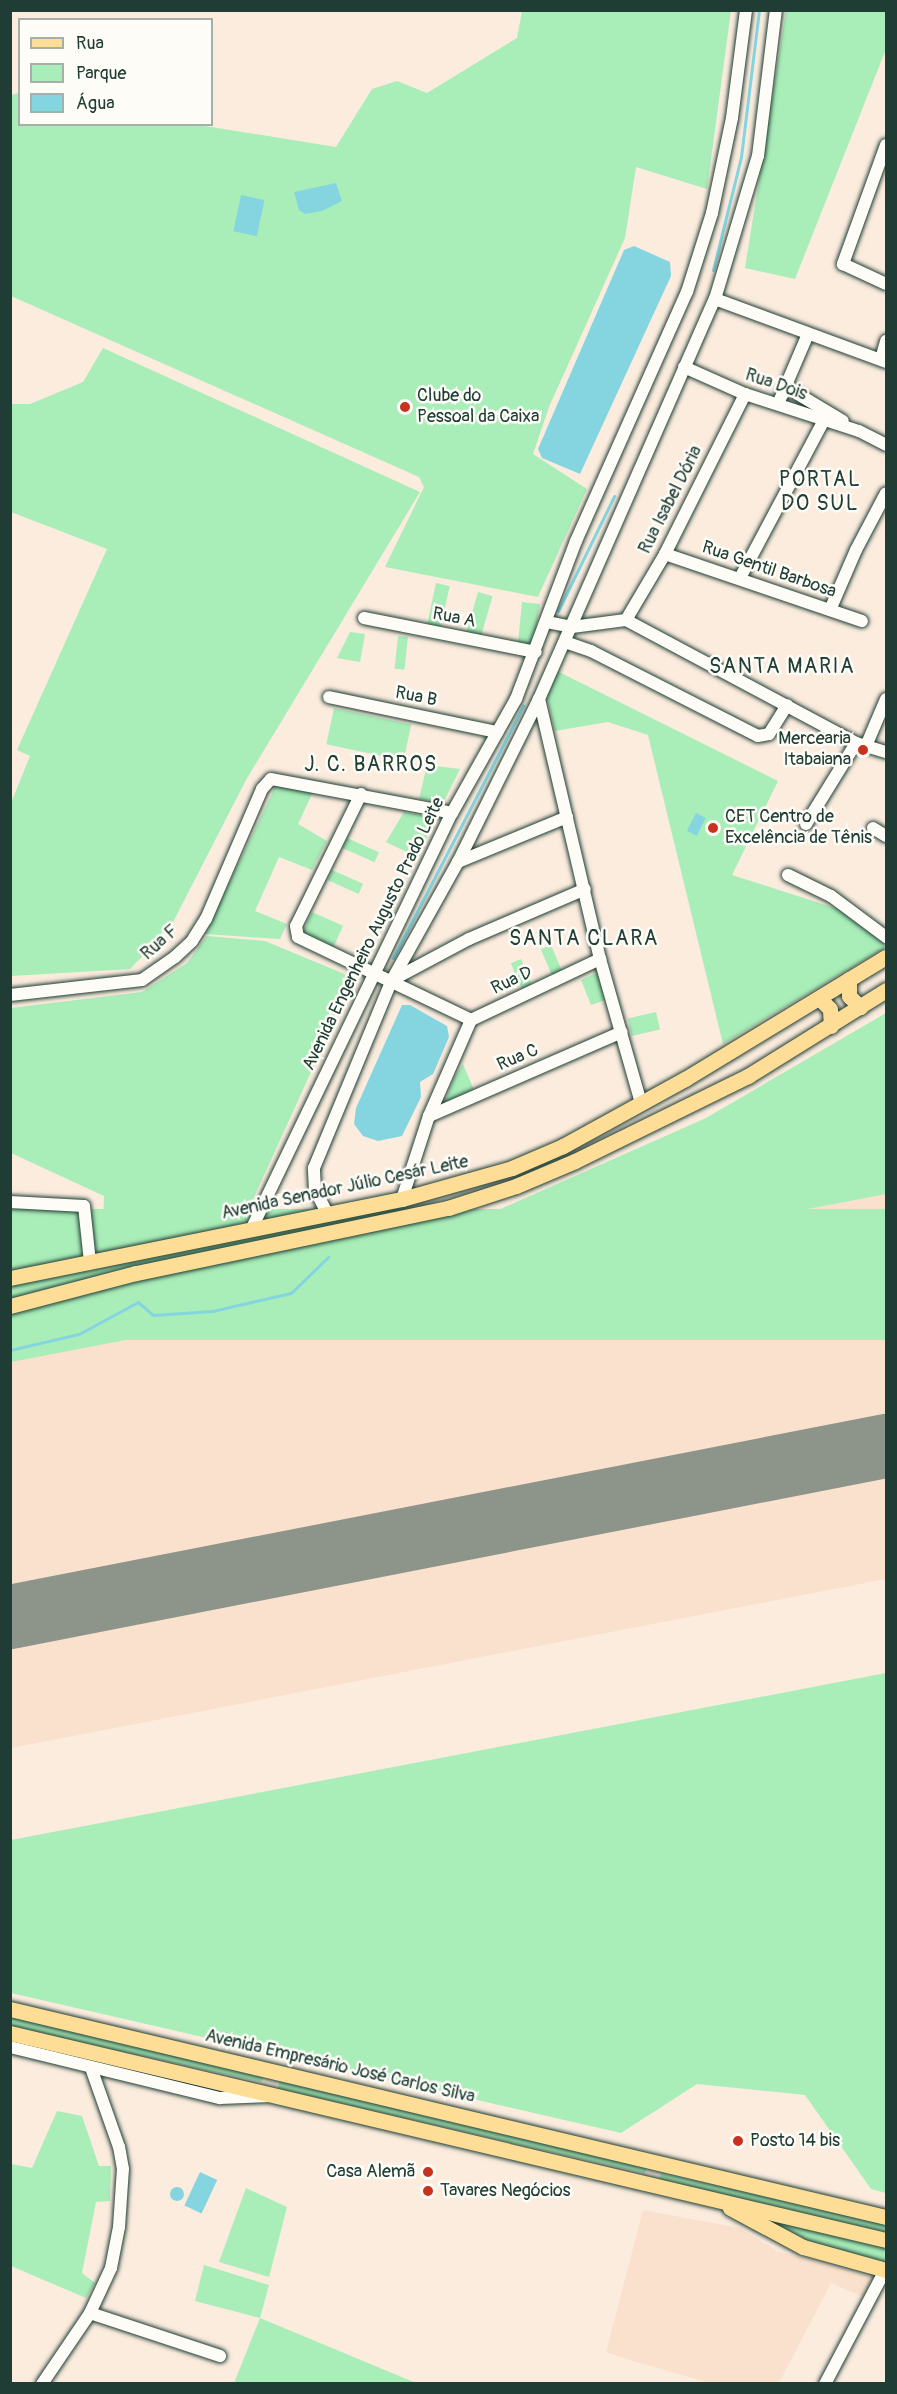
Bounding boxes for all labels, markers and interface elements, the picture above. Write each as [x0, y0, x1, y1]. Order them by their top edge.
legend [18, 18, 213, 126]
text: Rua [76, 32, 104, 55]
text: Parque [76, 62, 126, 85]
text: Água [76, 92, 115, 115]
street label: Rua Dois [742, 364, 810, 406]
place label: Clube do Pessoal da Caixa [417, 386, 539, 428]
marker: Clube do Pessoal da Caixa [398, 400, 412, 414]
street label: Rua Isabel Dória [635, 442, 707, 558]
district label: PORTAL DO SUL [779, 467, 861, 517]
street label: Rua Gentil Barbosa [699, 537, 839, 603]
street label: Rua A [431, 603, 477, 633]
district label: SANTA MARIA [709, 654, 855, 680]
street label: Rua B [393, 682, 439, 712]
place label: Mercearia Itabaiana [778, 729, 851, 771]
marker: Mercearia Itabaiana [856, 743, 870, 757]
district label: J. C. BARROS [304, 752, 438, 778]
street label: Avenida Engenheiro Augusto Prado Leite [298, 794, 450, 1074]
place label: CET Centro de Excelência de Tênis [725, 807, 872, 850]
marker: CET Centro de Excelência de Tênis [706, 821, 720, 835]
street label: Rua F [137, 921, 183, 965]
district label: SANTA CLARA [509, 926, 659, 952]
street label: Rua D [488, 962, 536, 1000]
street label: Rua C [494, 1040, 542, 1076]
street label: Avenida Senador Júlio Cesár Leite [220, 1151, 470, 1225]
street label: Avenida Empresário José Carlos Silva [203, 2025, 477, 2109]
place label: Posto 14 bis [750, 2130, 840, 2152]
marker: Posto 14 bis [731, 2134, 745, 2148]
place label: Casa Alemã [326, 2161, 416, 2183]
marker: Casa Alemã [421, 2165, 435, 2179]
place label: Tavares Negócios [440, 2180, 571, 2202]
marker: Tavares Negócios [421, 2184, 435, 2198]

